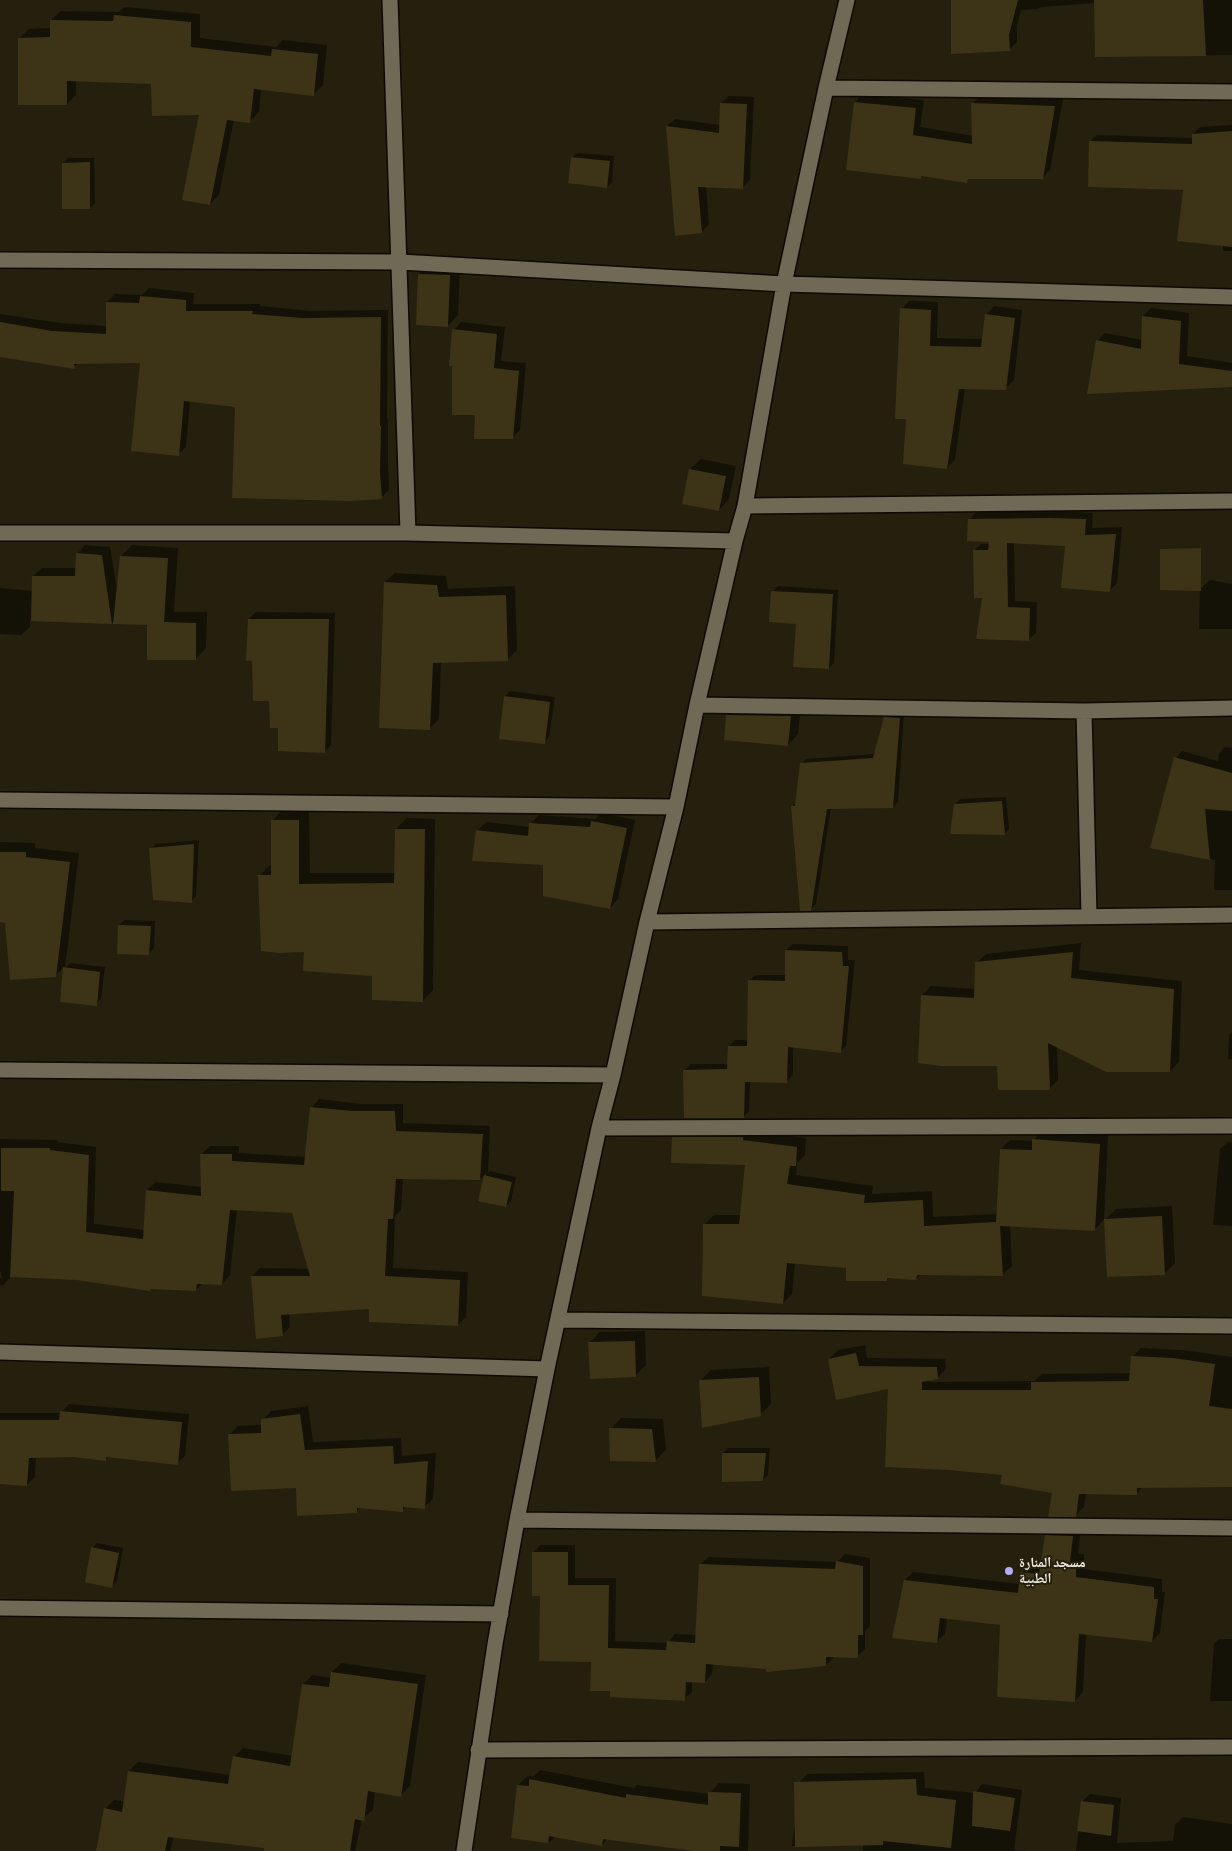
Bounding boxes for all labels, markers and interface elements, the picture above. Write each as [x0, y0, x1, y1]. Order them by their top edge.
place label: مسجد المنارة الطبية [1019, 1555, 1086, 1588]
marker: مسجد المنارة الطبية [1003, 1565, 1015, 1577]

